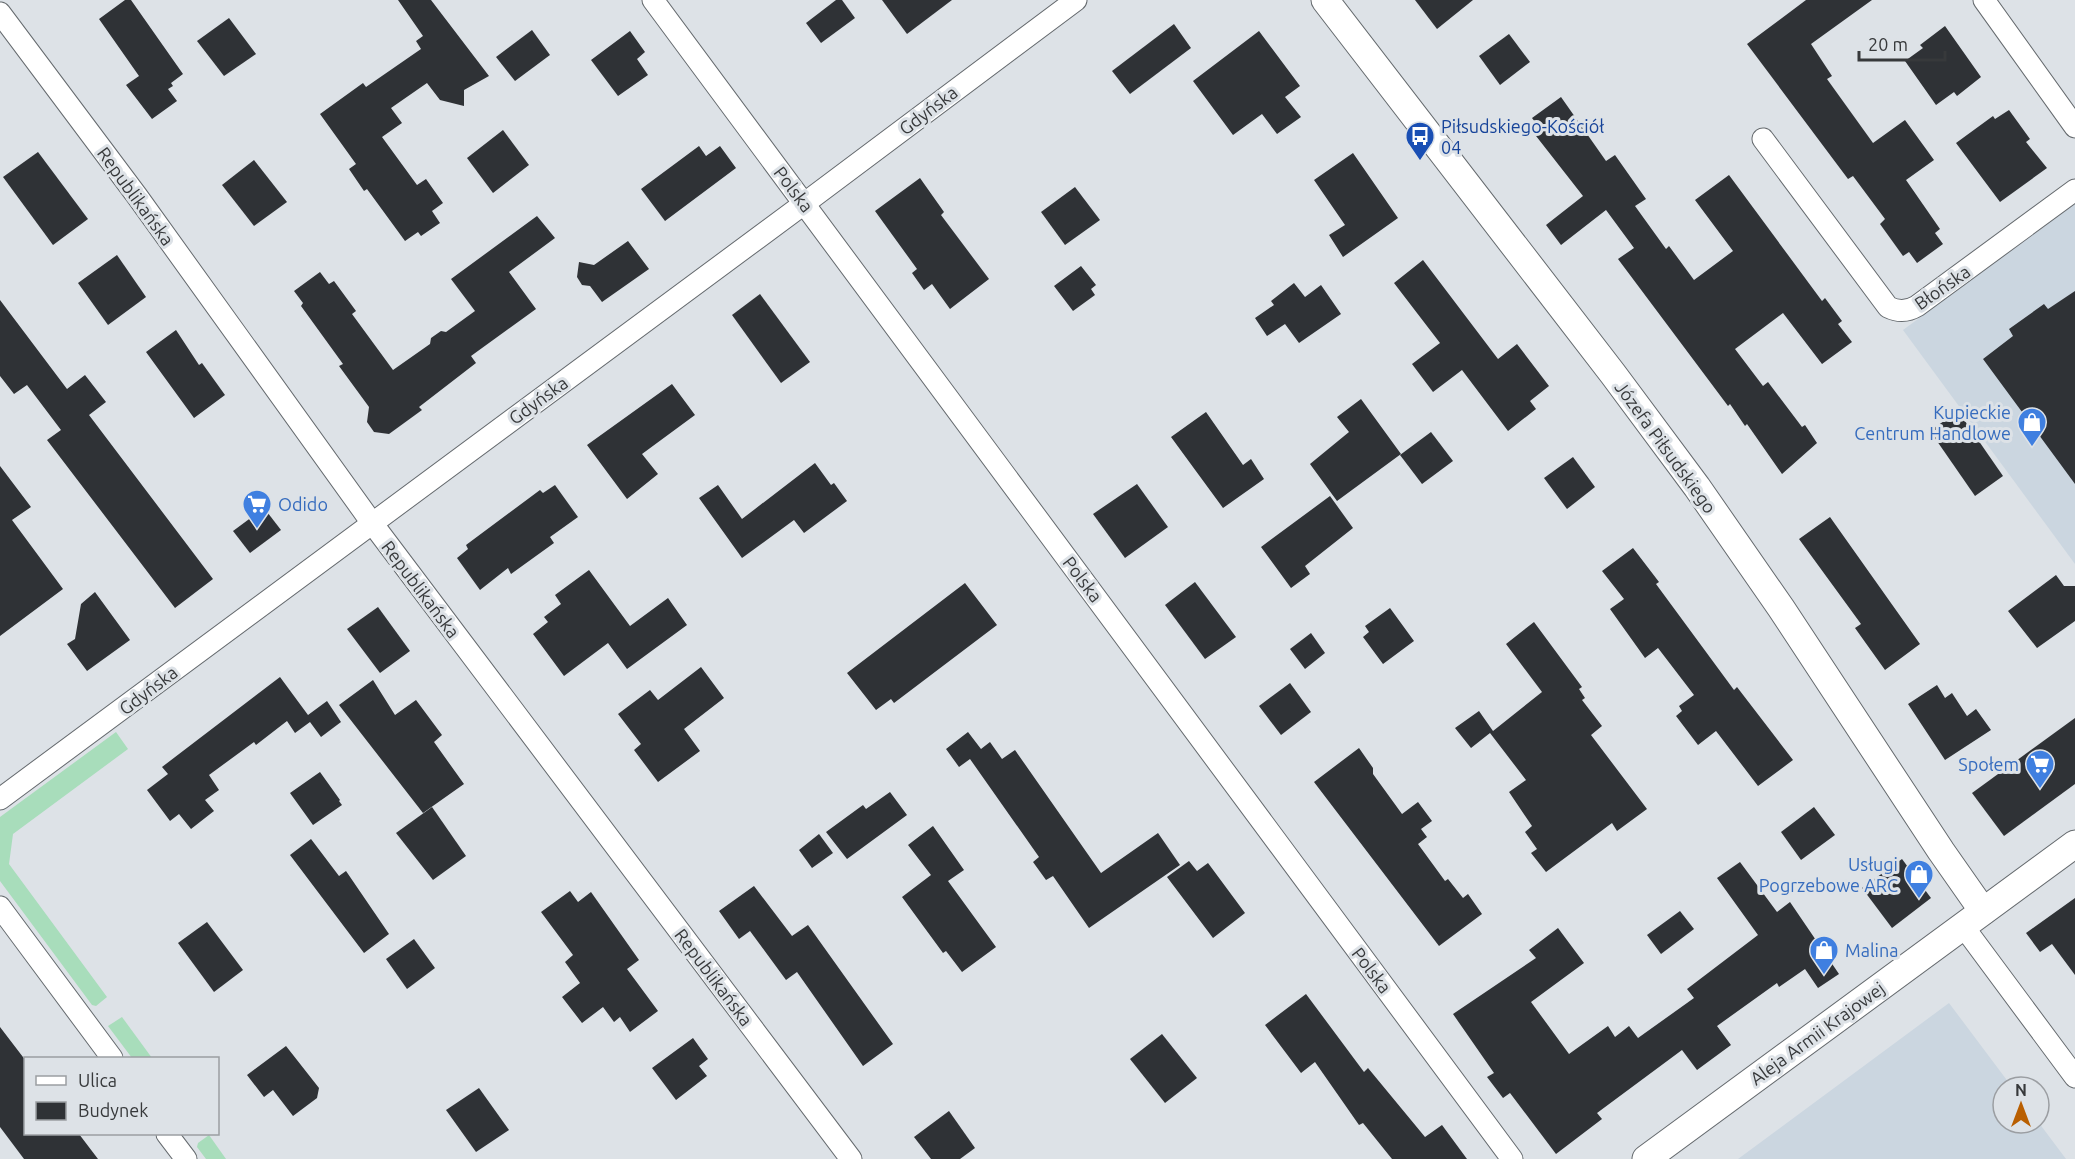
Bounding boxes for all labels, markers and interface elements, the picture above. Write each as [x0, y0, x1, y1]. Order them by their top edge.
scale bar [1859, 24, 1944, 62]
text: 20 m [1868, 34, 1908, 54]
street label: Gdyńska [895, 82, 961, 138]
place label: Piłsudskiego-Kościół 04 [1441, 116, 1604, 157]
bus stop icon: Piłsudskiego-Kościół 04 [1404, 120, 1436, 162]
street label: Republikańska [94, 143, 178, 249]
street label: Polska [770, 162, 818, 216]
street label: Błońska [1910, 261, 1974, 313]
street label: Gdyńska [505, 372, 571, 428]
street label: Józefa Piłsudskiego [1611, 377, 1721, 517]
place label: Kupieckie Centrum Handlowe [1854, 402, 2011, 443]
shop icon: Kupieckie Centrum Handlowe [2016, 406, 2048, 448]
supermarket icon: Odido [241, 488, 273, 530]
place label: Odido [278, 494, 328, 514]
street label: Republikańska [378, 537, 464, 641]
street label: Polska [1059, 552, 1107, 606]
street label: Gdyńska [115, 662, 181, 718]
supermarket icon: Społem [2024, 748, 2056, 790]
place label: Społem [1958, 754, 2019, 774]
place label: Usługi Pogrzebowe ARC [1759, 854, 1898, 895]
shop icon: Usługi Pogrzebowe ARC [1903, 858, 1935, 900]
street label: Republikańska [671, 925, 757, 1029]
shop icon: Malina [1808, 934, 1840, 976]
place label: Malina [1845, 940, 1899, 960]
street label: Polska [1348, 943, 1396, 997]
street label: Aleja Armii Krajowej [1746, 978, 1888, 1088]
legend [24, 1057, 219, 1135]
text: Ulica [78, 1070, 117, 1090]
north arrow [1991, 1075, 2051, 1135]
text: N [2015, 1081, 2027, 1099]
text: Budynek [78, 1100, 148, 1120]

